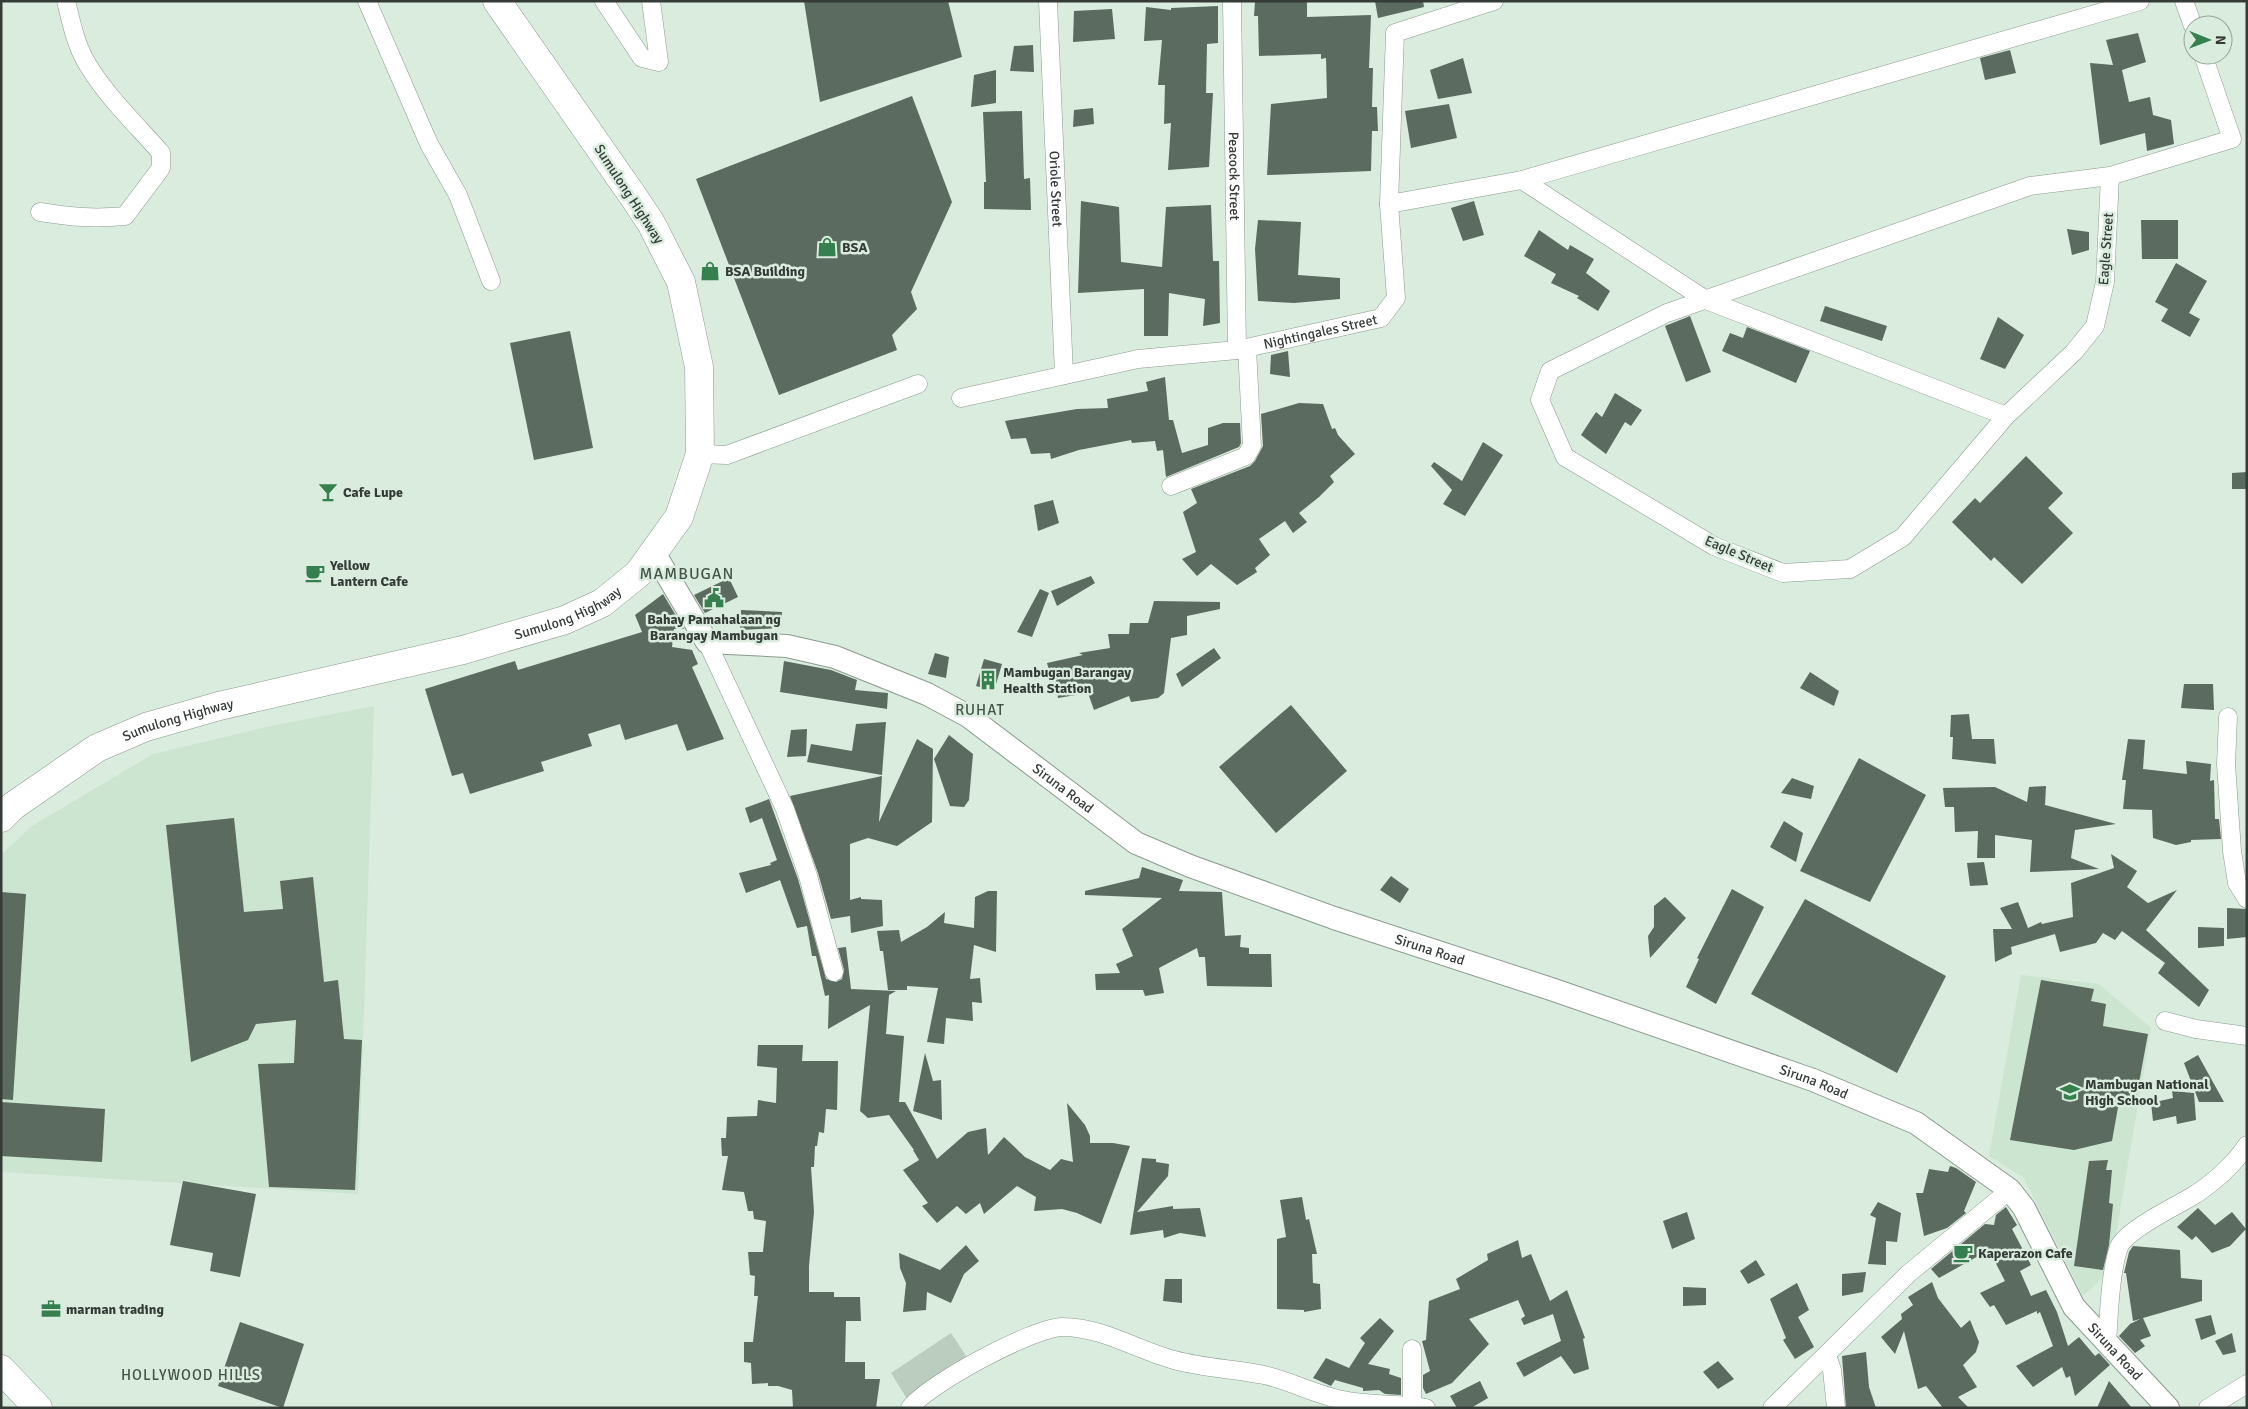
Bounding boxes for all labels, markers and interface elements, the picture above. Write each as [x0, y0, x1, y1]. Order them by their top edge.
north arrow [2183, 15, 2233, 65]
text: N [2212, 35, 2229, 45]
street label: Peacock Street [1225, 132, 1244, 221]
street label: Sumulong Highway [591, 141, 668, 247]
street label: Oriole Street [1046, 150, 1066, 227]
street label: Eagle Street [2095, 212, 2117, 286]
shop icon: BSA [816, 236, 838, 258]
place label: BSA [842, 239, 867, 256]
shop icon: BSA Building [699, 260, 721, 282]
place label: BSA Building [725, 263, 806, 280]
street label: Nightingales Street [1262, 311, 1379, 352]
bar icon: Cafe Lupe [317, 481, 339, 503]
place label: Cafe Lupe [343, 484, 403, 501]
street label: Eagle Street [1702, 532, 1776, 576]
place label: Yellow Lantern Cafe [329, 557, 408, 590]
cafe icon: Yellow Lantern Cafe [304, 562, 326, 584]
district label: MAMBUGAN [640, 564, 734, 584]
street label: Sumulong Highway [512, 582, 625, 643]
public building icon: Bahay Pamahalaan ng Barangay Mambugan [703, 587, 725, 609]
place label: Bahay Pamahalaan ng Barangay Mambugan [647, 611, 781, 644]
place label: Mambugan Barangay Health Station [1003, 664, 1131, 697]
building icon: Mambugan Barangay Health Station [977, 669, 999, 691]
street label: Sumulong Highway [120, 694, 235, 745]
district label: RUHAT [955, 701, 1005, 719]
street label: Siruna Road [1029, 759, 1097, 817]
street label: Siruna Road [1393, 930, 1467, 969]
street label: Siruna Road [1777, 1061, 1851, 1102]
place label: Mambugan National High School [2085, 1076, 2209, 1109]
school or university icon: Mambugan National High School [2059, 1081, 2081, 1103]
cafe icon: Kaperazon Cafe [1952, 1242, 1974, 1264]
place label: Kaperazon Cafe [1978, 1245, 2073, 1262]
office icon: marman trading [40, 1298, 62, 1320]
place label: marman trading [66, 1301, 164, 1318]
street label: Siruna Road [2084, 1319, 2146, 1384]
district label: HOLLYWOOD HILLS [121, 1366, 261, 1384]

